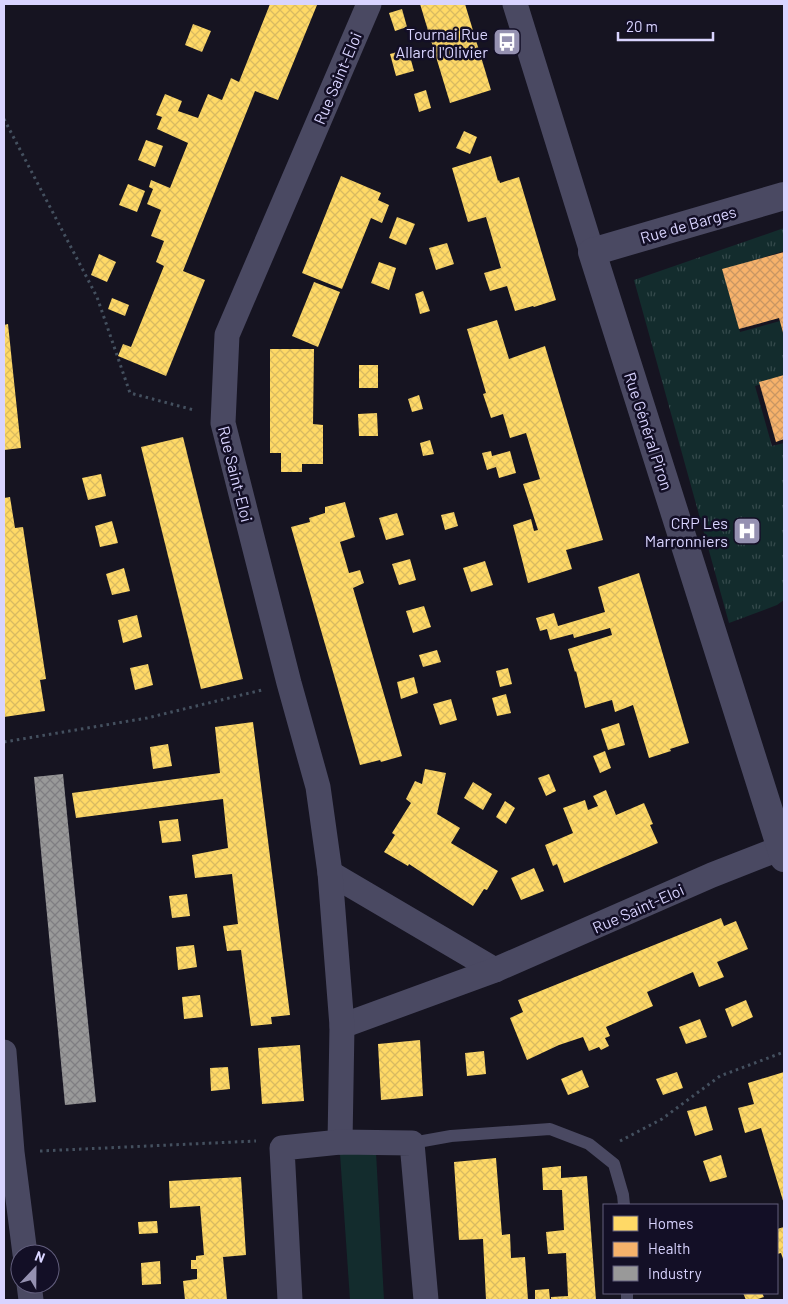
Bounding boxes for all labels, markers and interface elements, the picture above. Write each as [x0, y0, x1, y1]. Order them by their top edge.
scale bar [618, 10, 713, 42]
text: 20 m [626, 17, 658, 35]
place label: Tournai Rue Allard l'Olivier [396, 24, 488, 61]
bus stop icon: Tournai Rue Allard l'Olivier [492, 27, 522, 57]
street label: Rue Saint-Eloi [309, 29, 365, 127]
street label: Rue de Barges [638, 201, 738, 247]
street label: Rue Général Piron [621, 370, 677, 492]
street label: Rue Saint-Eloi [215, 424, 257, 524]
place label: CRP Les Marronniers [645, 513, 728, 550]
hospital icon: CRP Les Marronniers [732, 516, 762, 546]
street label: Rue Saint-Eloi [589, 879, 687, 937]
legend [603, 1204, 778, 1294]
text: Homes [648, 1214, 693, 1232]
text: Health [648, 1239, 690, 1257]
north arrow [10, 1244, 60, 1294]
text: N [33, 1247, 48, 1266]
text: Industry [648, 1264, 702, 1282]

